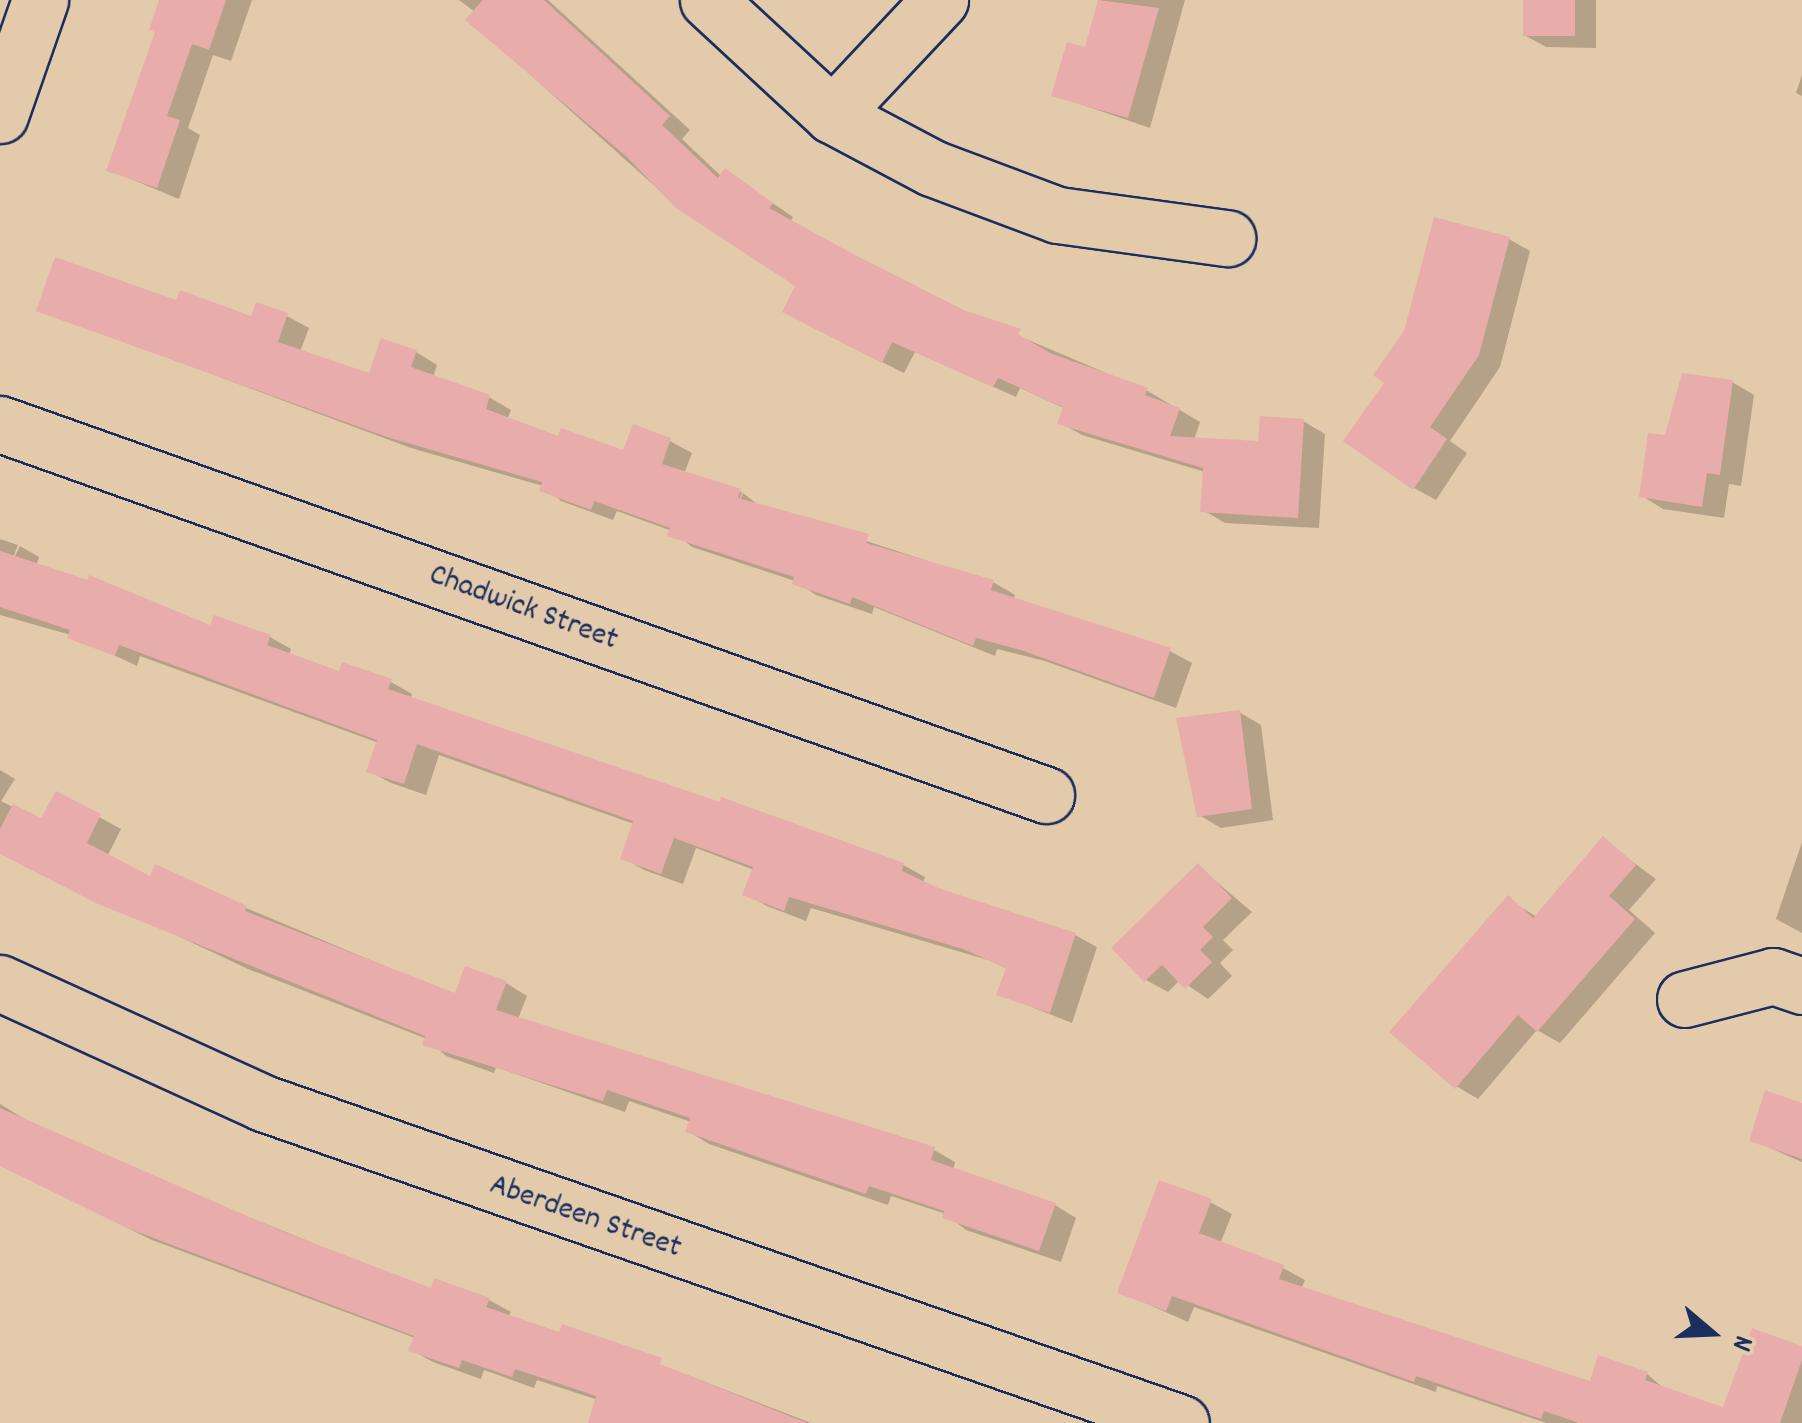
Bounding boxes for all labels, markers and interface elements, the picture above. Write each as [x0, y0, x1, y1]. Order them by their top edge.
street label: Chadwick Street [423, 557, 623, 661]
street label: Aberdeen Street [484, 1167, 686, 1269]
north arrow [1662, 1283, 1762, 1383]
text: N [1719, 1330, 1762, 1356]

